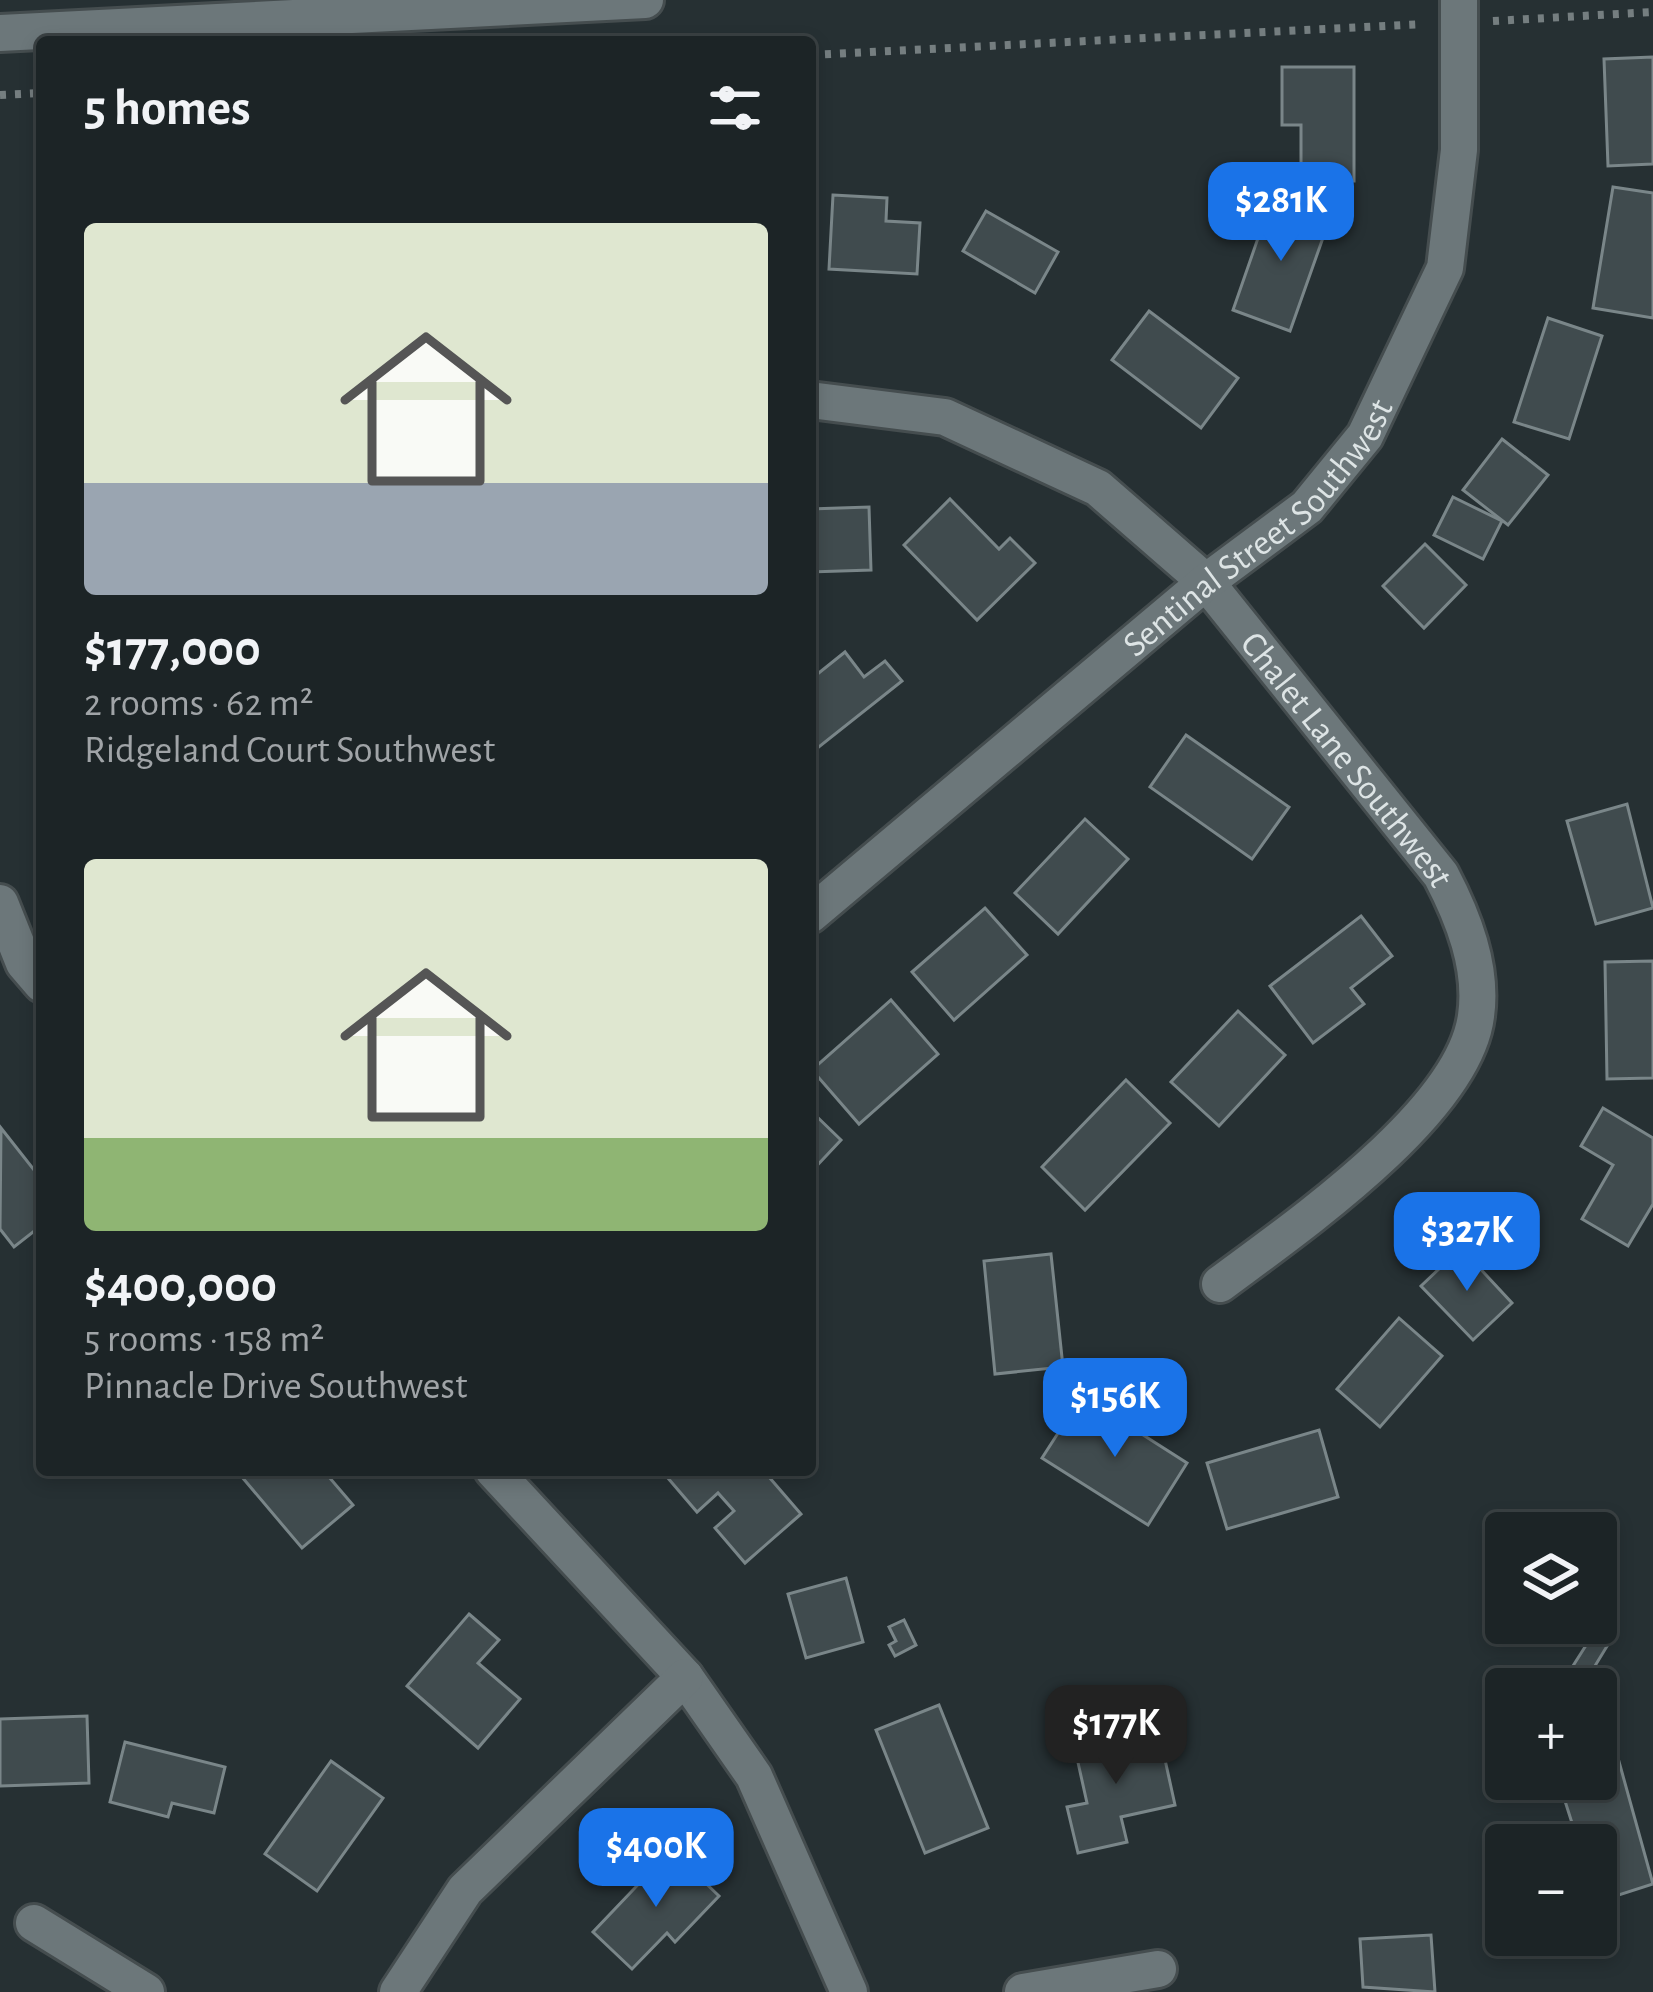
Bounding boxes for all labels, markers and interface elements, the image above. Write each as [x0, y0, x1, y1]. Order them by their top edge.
icon: filters [702, 75, 768, 141]
text: 5 homes [84, 83, 251, 134]
pin: $281K [1197, 162, 1365, 264]
text: $281K [1235, 181, 1327, 220]
icon: home [318, 301, 534, 517]
street label: Sentinal Street Southwest [1117, 394, 1400, 664]
text: $177,000 [84, 624, 261, 675]
street label: Chalet Lane Southwest [1233, 626, 1460, 893]
text: 2 rooms · 62 m² [84, 684, 313, 723]
text: Ridgeland Court Southwest [84, 731, 495, 770]
icon: home [318, 937, 534, 1153]
pin: $327K [1383, 1192, 1551, 1294]
text: $327K [1421, 1211, 1513, 1250]
text: $400,000 [84, 1260, 277, 1311]
text: 5 rooms · 158 m² [84, 1320, 324, 1359]
pin: $156K [1031, 1358, 1199, 1460]
text: Pinnacle Drive Southwest [84, 1367, 467, 1406]
text: $156K [1070, 1377, 1160, 1416]
map controls [1485, 1512, 1617, 1956]
button: layers [1485, 1512, 1617, 1644]
button: + [1485, 1668, 1617, 1800]
pin: $177K [1032, 1685, 1200, 1787]
text: $177K [1072, 1704, 1160, 1743]
pin: $400K [572, 1808, 740, 1910]
button: − [1485, 1824, 1617, 1956]
text: $400K [606, 1827, 706, 1866]

